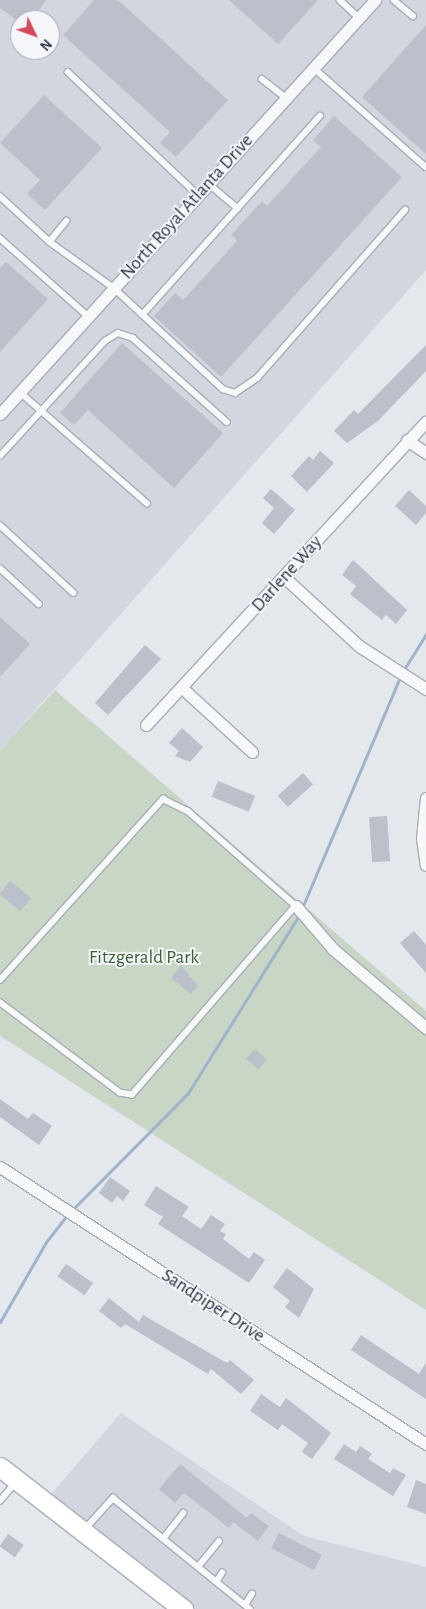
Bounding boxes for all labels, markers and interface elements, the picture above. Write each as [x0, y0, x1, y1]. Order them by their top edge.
north arrow [10, 10, 60, 60]
text: N [37, 36, 54, 53]
street label: North Royal Atlanta Drive [116, 130, 258, 284]
street label: Darlene Way [247, 531, 327, 617]
park label: Fitzgerald Park [89, 947, 199, 969]
street label: Sandpiper Drive [157, 1264, 269, 1348]

